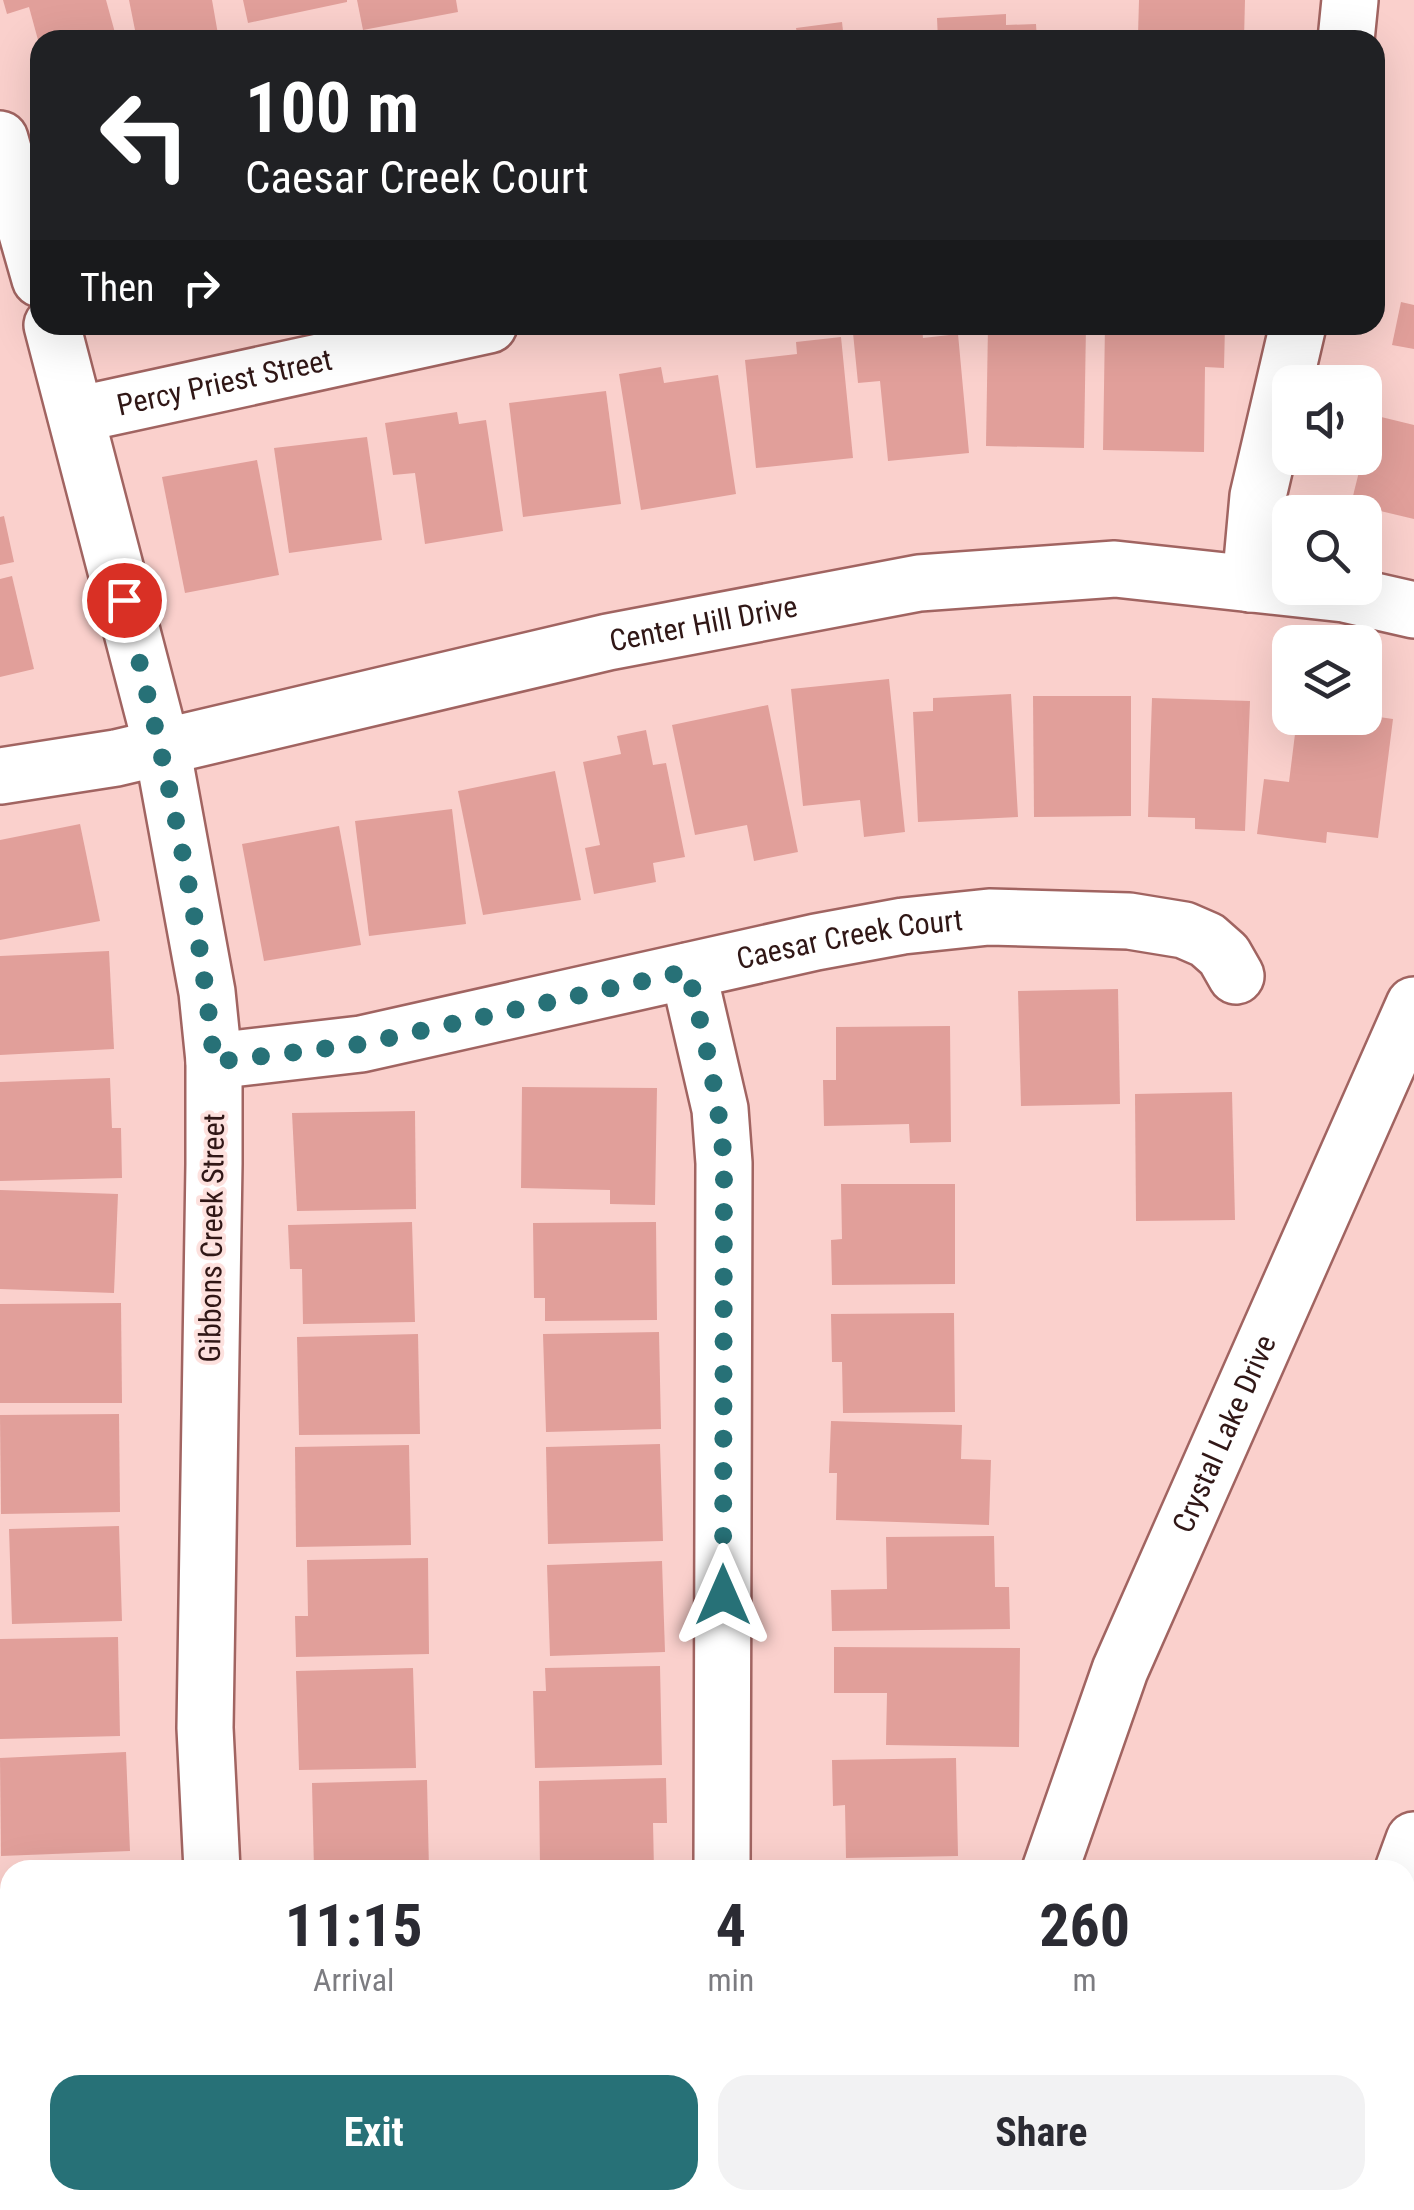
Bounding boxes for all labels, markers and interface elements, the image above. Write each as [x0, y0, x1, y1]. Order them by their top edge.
text: 100 m [245, 67, 419, 149]
icon: left [80, 70, 210, 200]
text: Caesar Creek Court [245, 151, 589, 204]
icon: right [174, 260, 229, 315]
text: Then [80, 266, 154, 310]
street label: Percy Priest Street [114, 342, 335, 423]
map controls [1272, 365, 1382, 735]
button: sound [1272, 365, 1382, 475]
button: search [1272, 495, 1382, 605]
pin [82, 558, 167, 643]
icon: arrive [97, 573, 152, 628]
street label: Center Hill Drive [606, 588, 800, 658]
button: layers [1272, 625, 1382, 735]
street label: Caesar Creek Court [733, 902, 964, 976]
street label: Gibbons Creek Street [192, 1113, 231, 1363]
street label: Crystal Lake Drive [1165, 1330, 1283, 1538]
position arrow [671, 1543, 775, 1647]
text: 11:15 [285, 1890, 423, 1961]
text: 4 [716, 1890, 746, 1961]
text: 260 [1039, 1890, 1130, 1961]
text: Arrival [313, 1961, 394, 1999]
text: min [707, 1961, 754, 1999]
text: m [1073, 1961, 1097, 1999]
button: Exit [50, 2075, 698, 2190]
button: Share [718, 2075, 1365, 2190]

